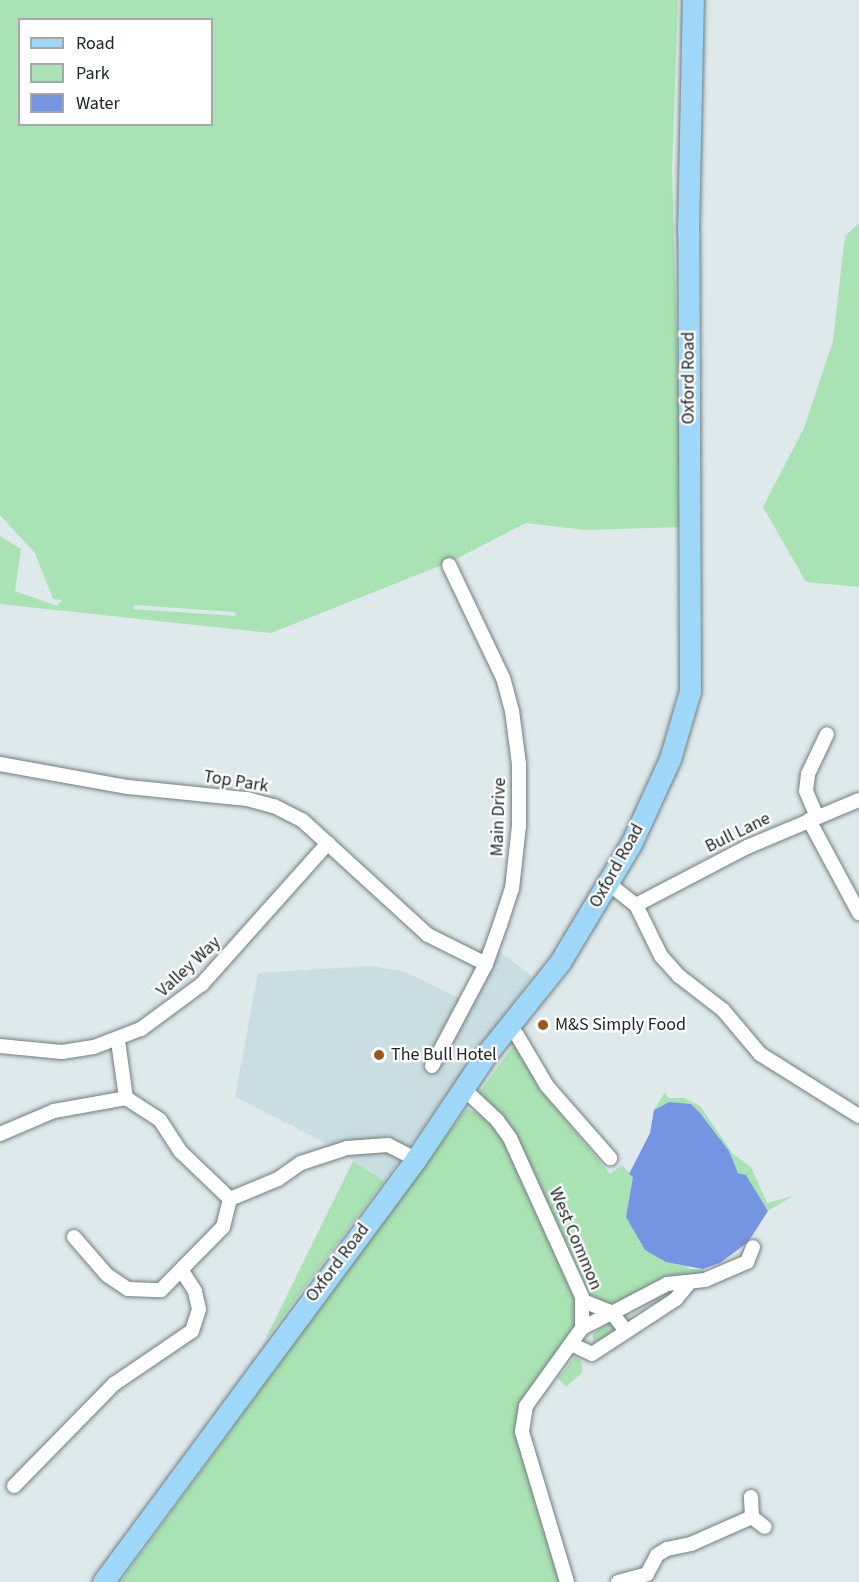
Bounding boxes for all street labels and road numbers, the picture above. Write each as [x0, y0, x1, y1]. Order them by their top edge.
street label: Oxford Road [678, 332, 700, 424]
street label: Top Park [202, 766, 270, 798]
street label: Main Drive [487, 777, 511, 857]
street label: Bull Lane [702, 808, 774, 858]
street label: Oxford Road [585, 820, 649, 912]
street label: Valley Way [153, 932, 225, 1002]
street label: West Common [544, 1184, 606, 1294]
street label: Oxford Road [301, 1219, 375, 1307]

